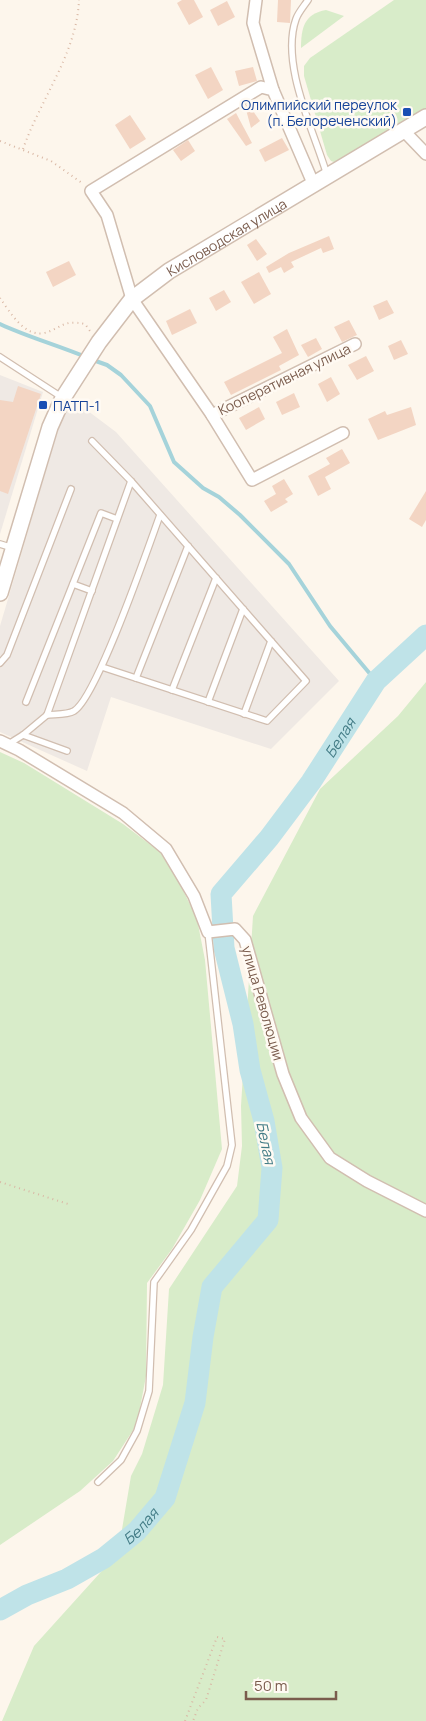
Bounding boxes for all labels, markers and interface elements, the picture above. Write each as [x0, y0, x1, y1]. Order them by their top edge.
place label: Олимпийский переулок (п. Белореченский) [241, 95, 398, 130]
marker: Олимпийский переулок (п. Белореченский) [401, 106, 413, 118]
street label: Кисловодская улица [163, 193, 290, 280]
street label: Кооперативная улица [215, 339, 353, 419]
place label: ПАТП-1 [53, 396, 100, 415]
marker: ПАТП-1 [37, 399, 49, 411]
water label: Белая [319, 712, 361, 761]
street label: улица Революции [238, 943, 288, 1063]
water label: Белая [251, 1120, 281, 1168]
water label: Белая [118, 1502, 164, 1549]
scale bar [246, 1668, 336, 1700]
text: 50 m [254, 1675, 288, 1696]

